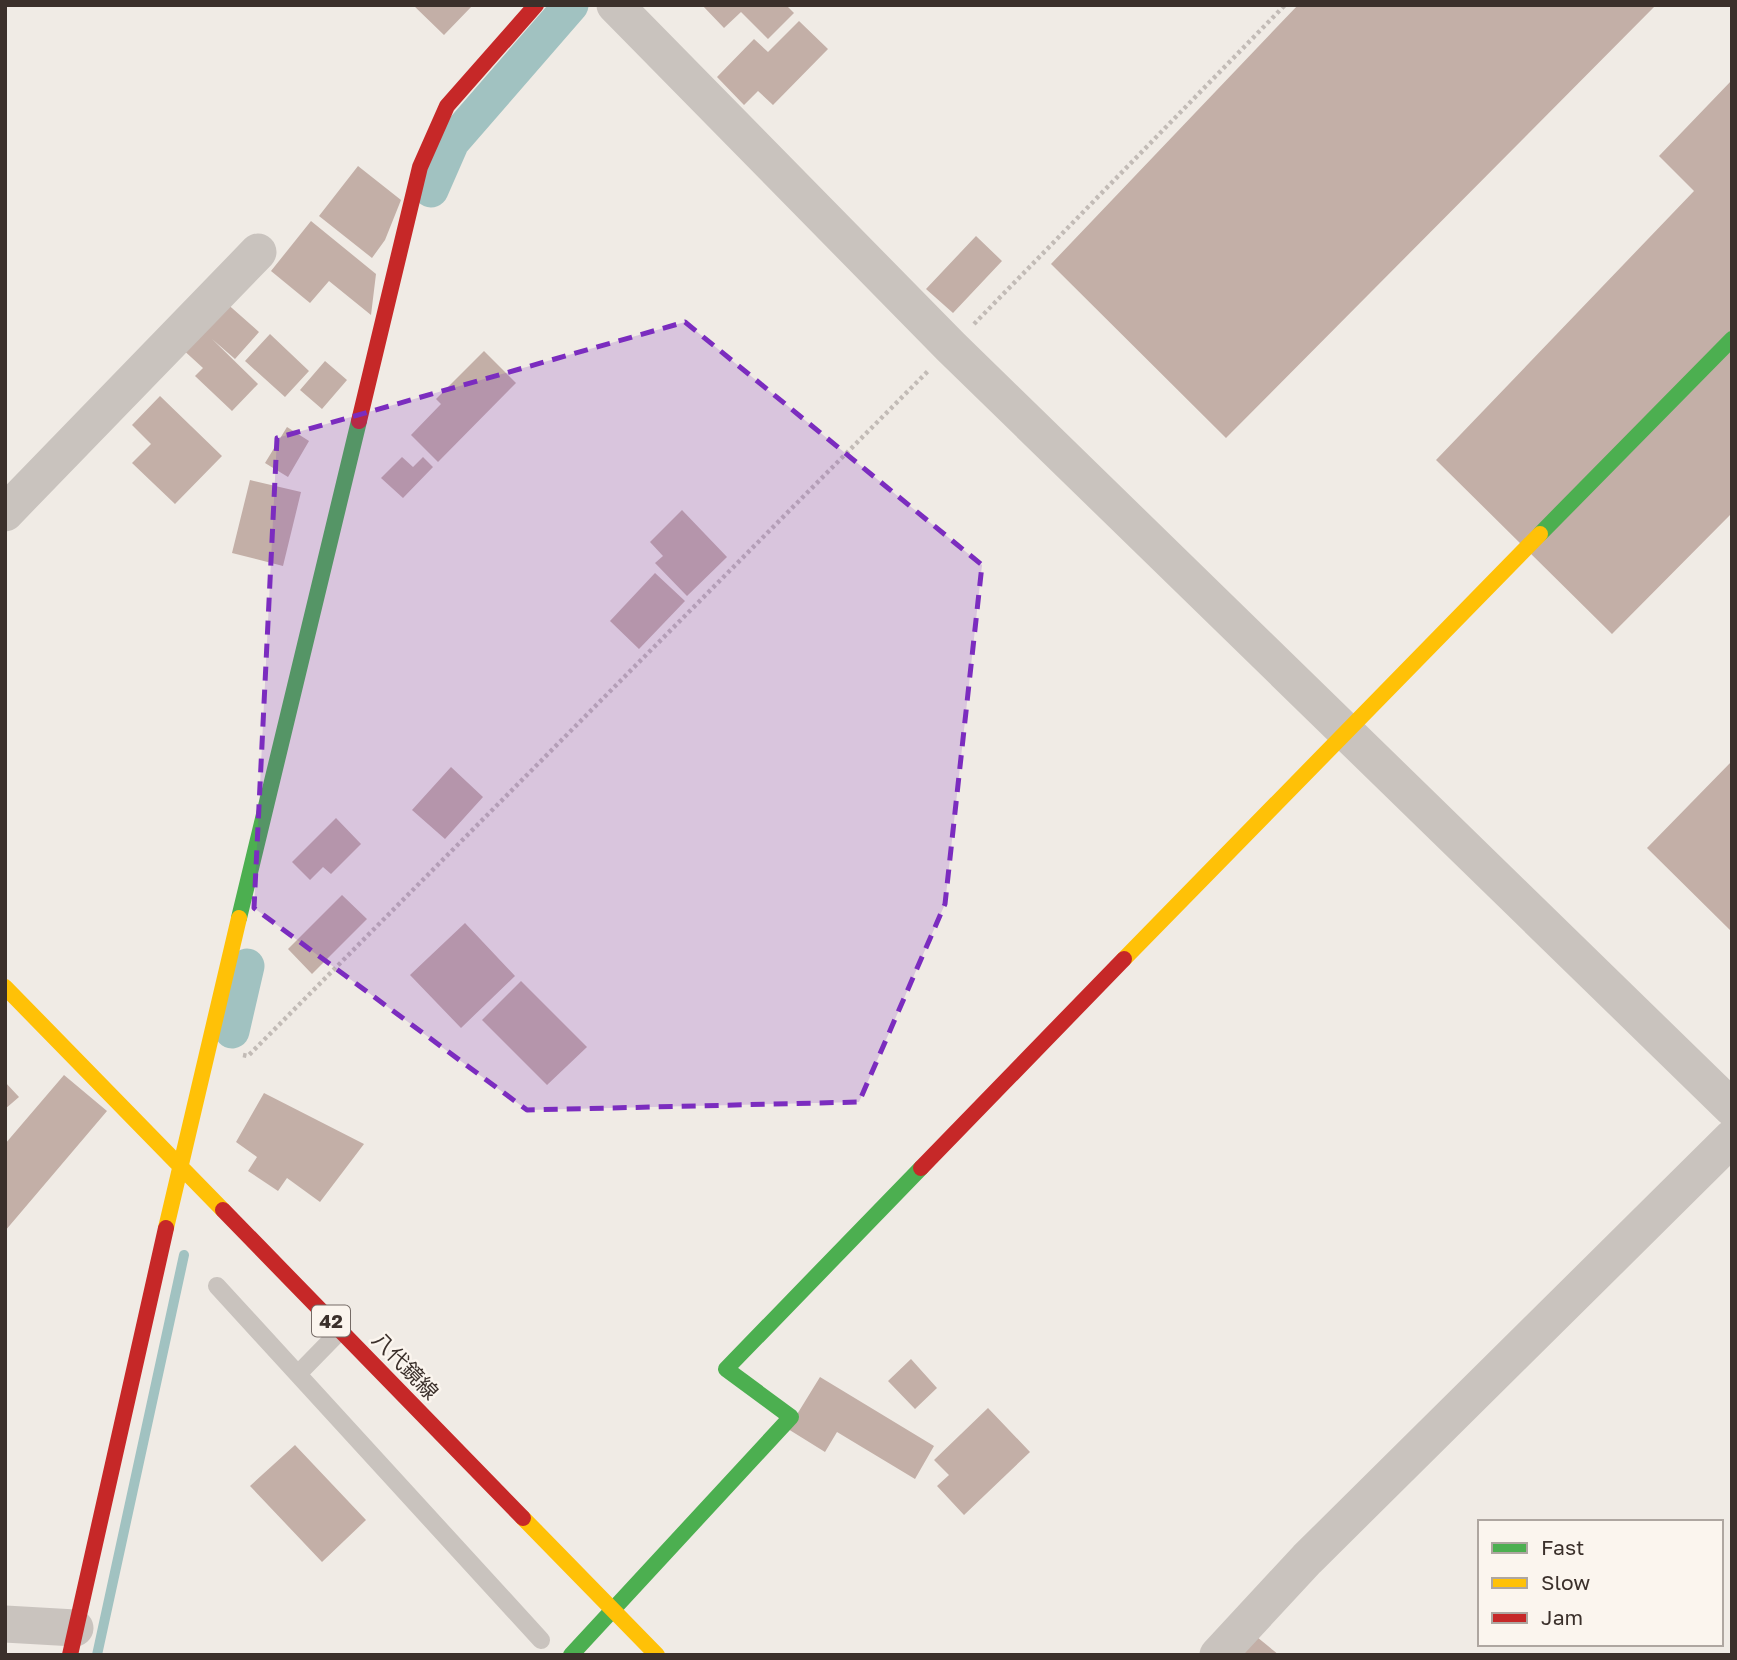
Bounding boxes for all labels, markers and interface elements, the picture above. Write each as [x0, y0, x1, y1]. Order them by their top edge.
road number: 42 [312, 1306, 350, 1336]
street label: 八代鏡線 [367, 1326, 444, 1405]
legend [1478, 1520, 1723, 1646]
text: Fast [1541, 1534, 1584, 1560]
text: Slow [1541, 1569, 1590, 1595]
text: Jam [1541, 1604, 1583, 1630]

